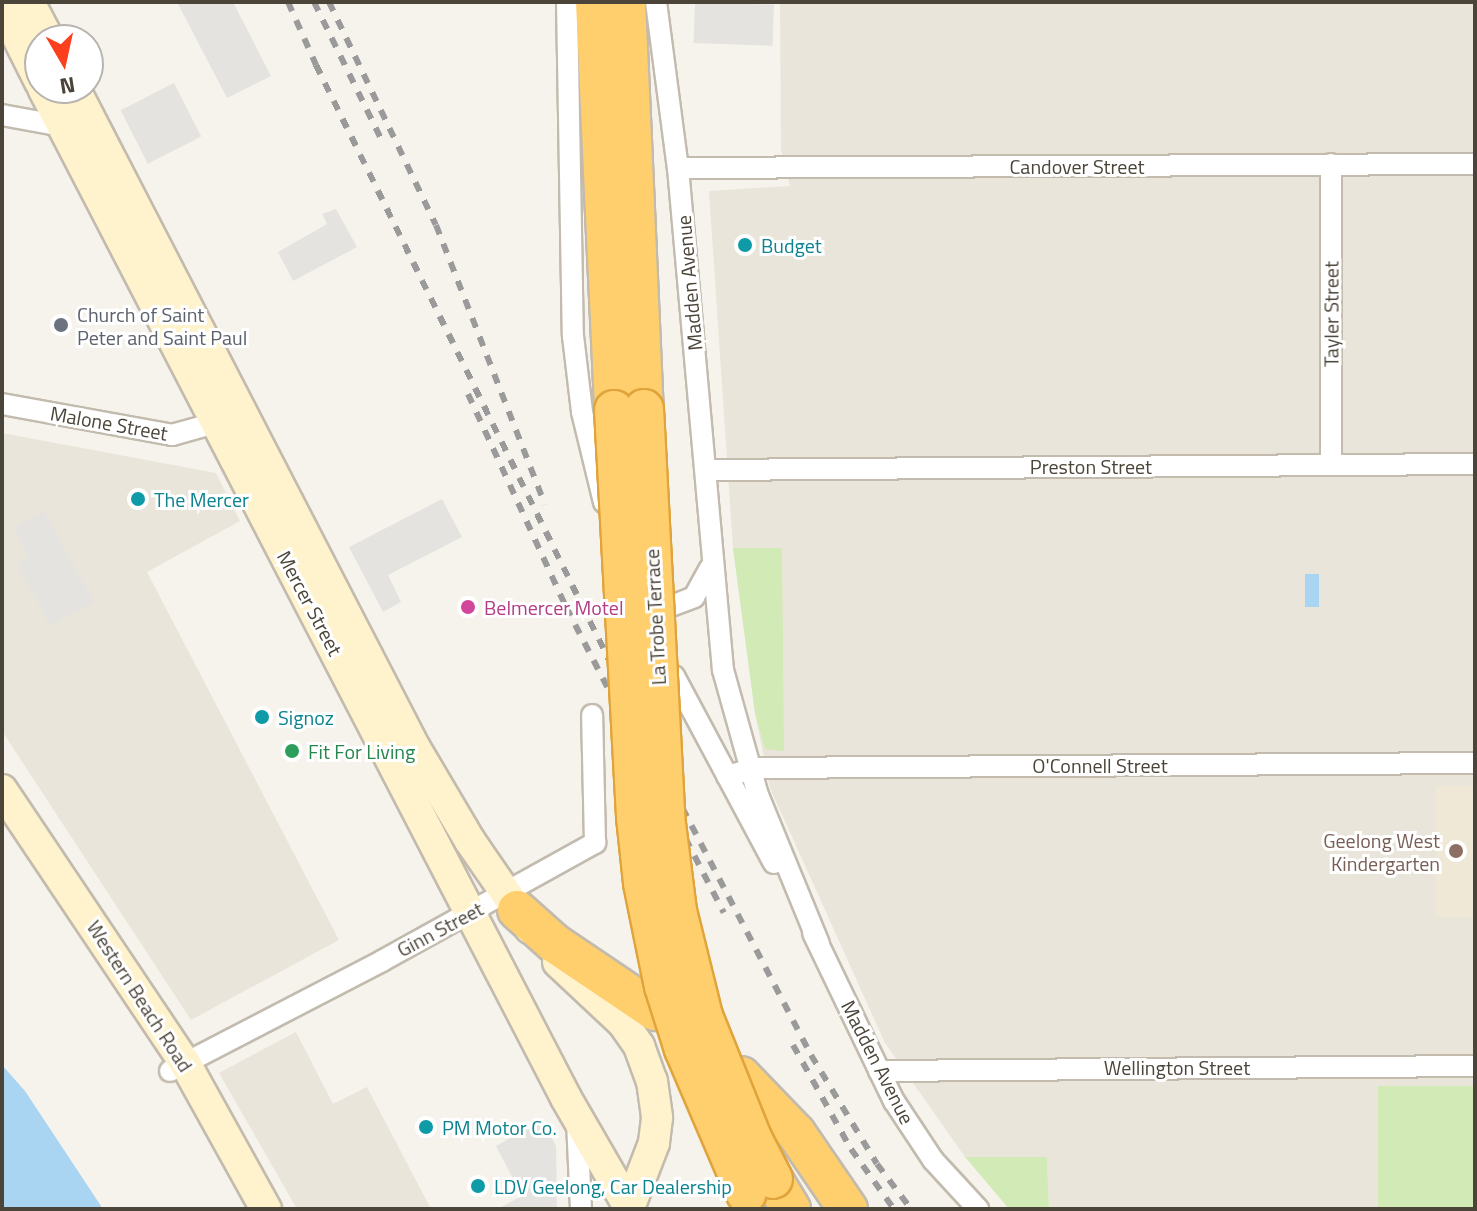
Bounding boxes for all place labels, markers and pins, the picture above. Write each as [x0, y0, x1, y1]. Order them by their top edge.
place label: Budget [761, 233, 822, 257]
marker: Budget [736, 236, 754, 254]
place label: Church of Saint Peter and Saint Paul [77, 302, 247, 349]
marker: Church of Saint Peter and Saint Paul [52, 316, 70, 334]
place label: The Mercer [154, 487, 249, 511]
marker: The Mercer [129, 490, 147, 508]
place label: Belmercer Motel [484, 595, 624, 619]
marker: Belmercer Motel [459, 598, 477, 616]
place label: Signoz [278, 705, 334, 729]
marker: Signoz [253, 708, 271, 726]
place label: Fit For Living [308, 739, 415, 763]
marker: Fit For Living [283, 742, 301, 760]
place label: Geelong West Kindergarten [1323, 828, 1440, 875]
marker: Geelong West Kindergarten [1447, 842, 1465, 860]
place label: PM Motor Co. [442, 1115, 557, 1139]
marker: PM Motor Co. [417, 1118, 435, 1136]
place label: LDV Geelong, Car Dealership [494, 1174, 732, 1198]
marker: LDV Geelong, Car Dealership [469, 1177, 487, 1195]

